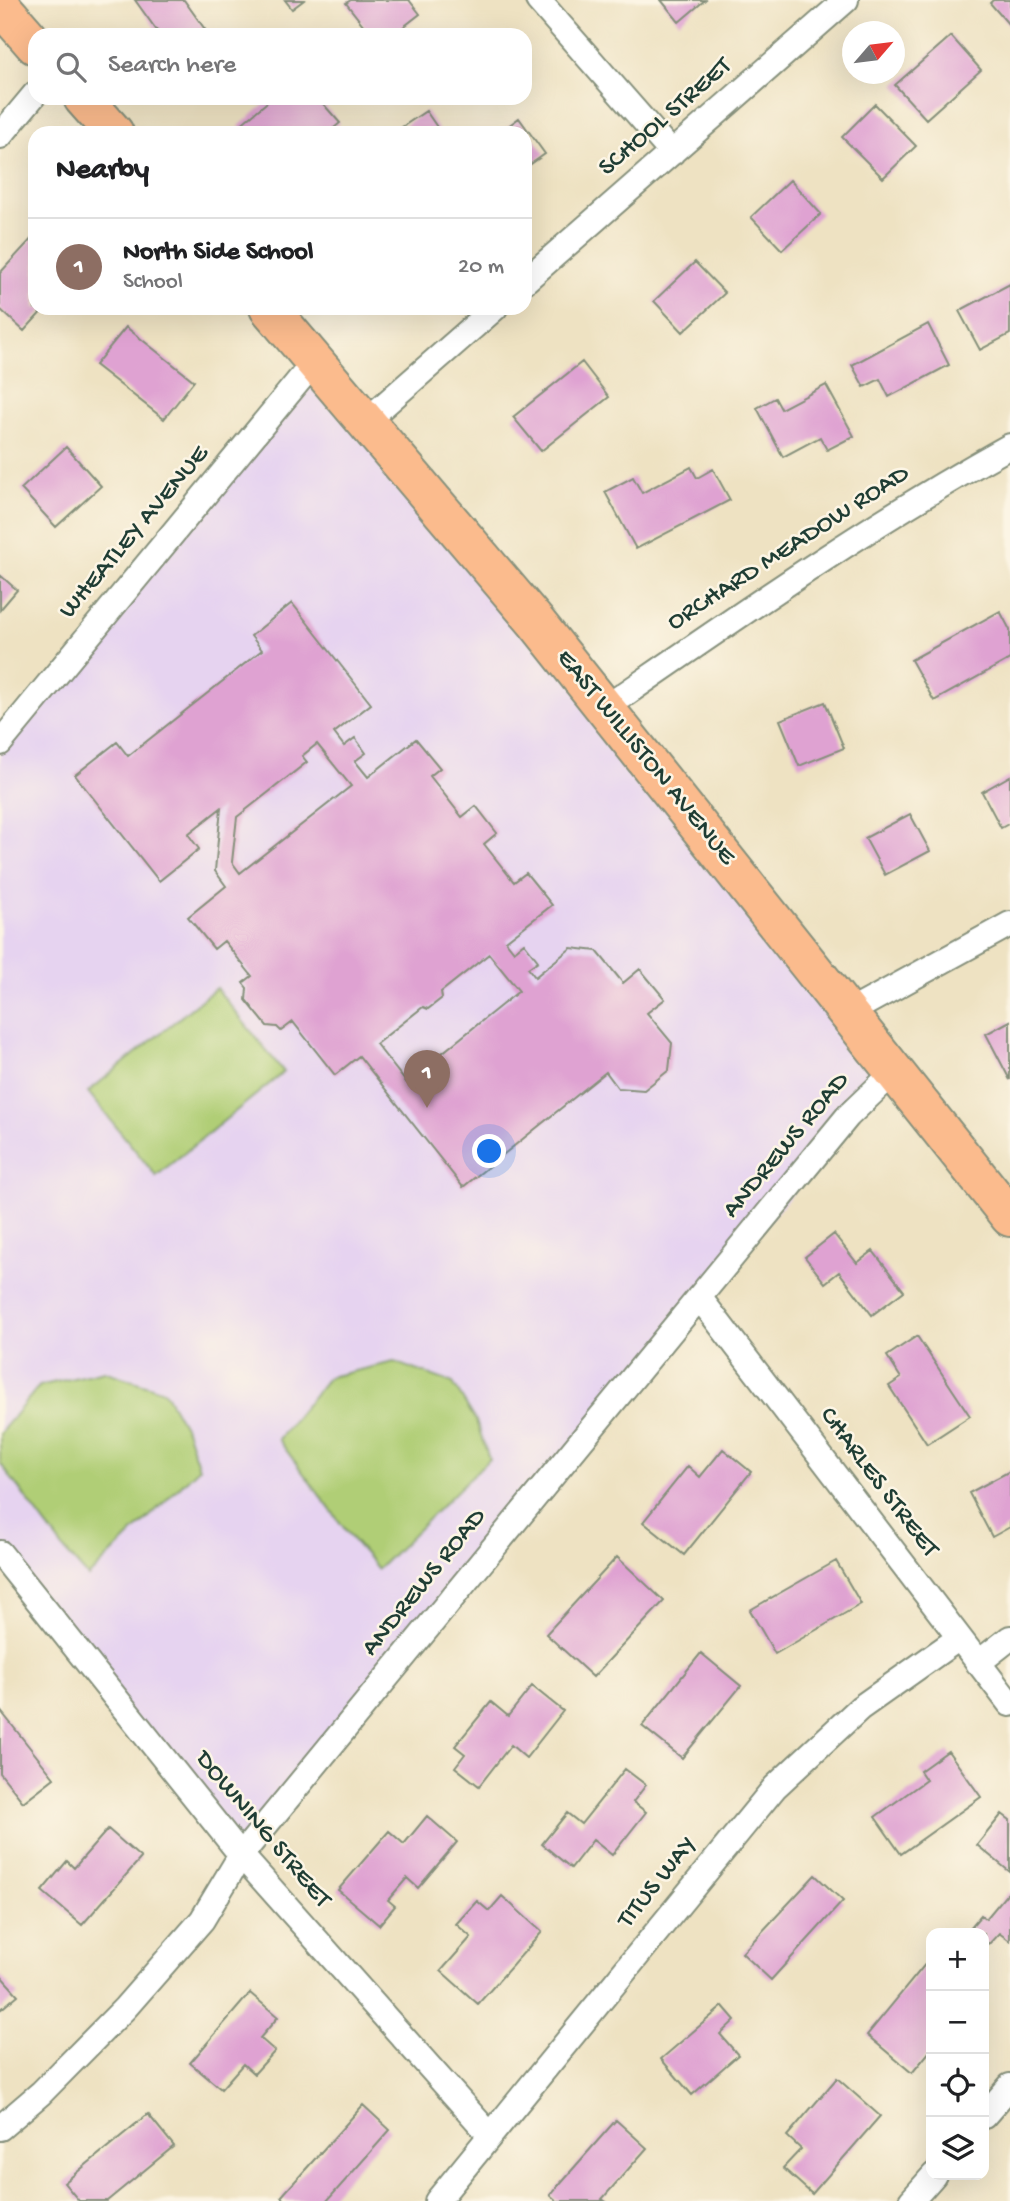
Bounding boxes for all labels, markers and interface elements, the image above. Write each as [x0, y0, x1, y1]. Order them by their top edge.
north arrow [842, 21, 905, 84]
search box [28, 28, 532, 105]
icon: search [52, 48, 90, 86]
text: Search here [108, 51, 236, 82]
street label: SCHOOL STREET [593, 51, 740, 184]
text: Nearby [56, 154, 149, 189]
text: North Side School [123, 238, 314, 269]
text: 1 [74, 254, 84, 281]
text: 20 m [458, 254, 504, 281]
text: School [123, 269, 183, 296]
street label: WHEATLEY AVENUE [54, 439, 217, 626]
street label: ORCHARD MEADOW ROAD [662, 459, 916, 639]
street label: EAST WILLISTON AVENUE [548, 644, 742, 873]
pin: 1 [404, 1050, 450, 1108]
street label: ANDREWS ROAD [717, 1067, 857, 1225]
your location [472, 1134, 506, 1168]
street label: CHARLES STREET [811, 1402, 945, 1565]
street label: ANDREWS ROAD [356, 1503, 494, 1663]
street label: DOWNING STREET [186, 1744, 337, 1916]
street label: TITUS WAY [610, 1831, 704, 1937]
map controls [926, 1928, 989, 2180]
button: + [926, 1928, 989, 1991]
button: − [926, 1991, 989, 2054]
button: locate [926, 2054, 989, 2117]
button: layers [926, 2117, 989, 2180]

